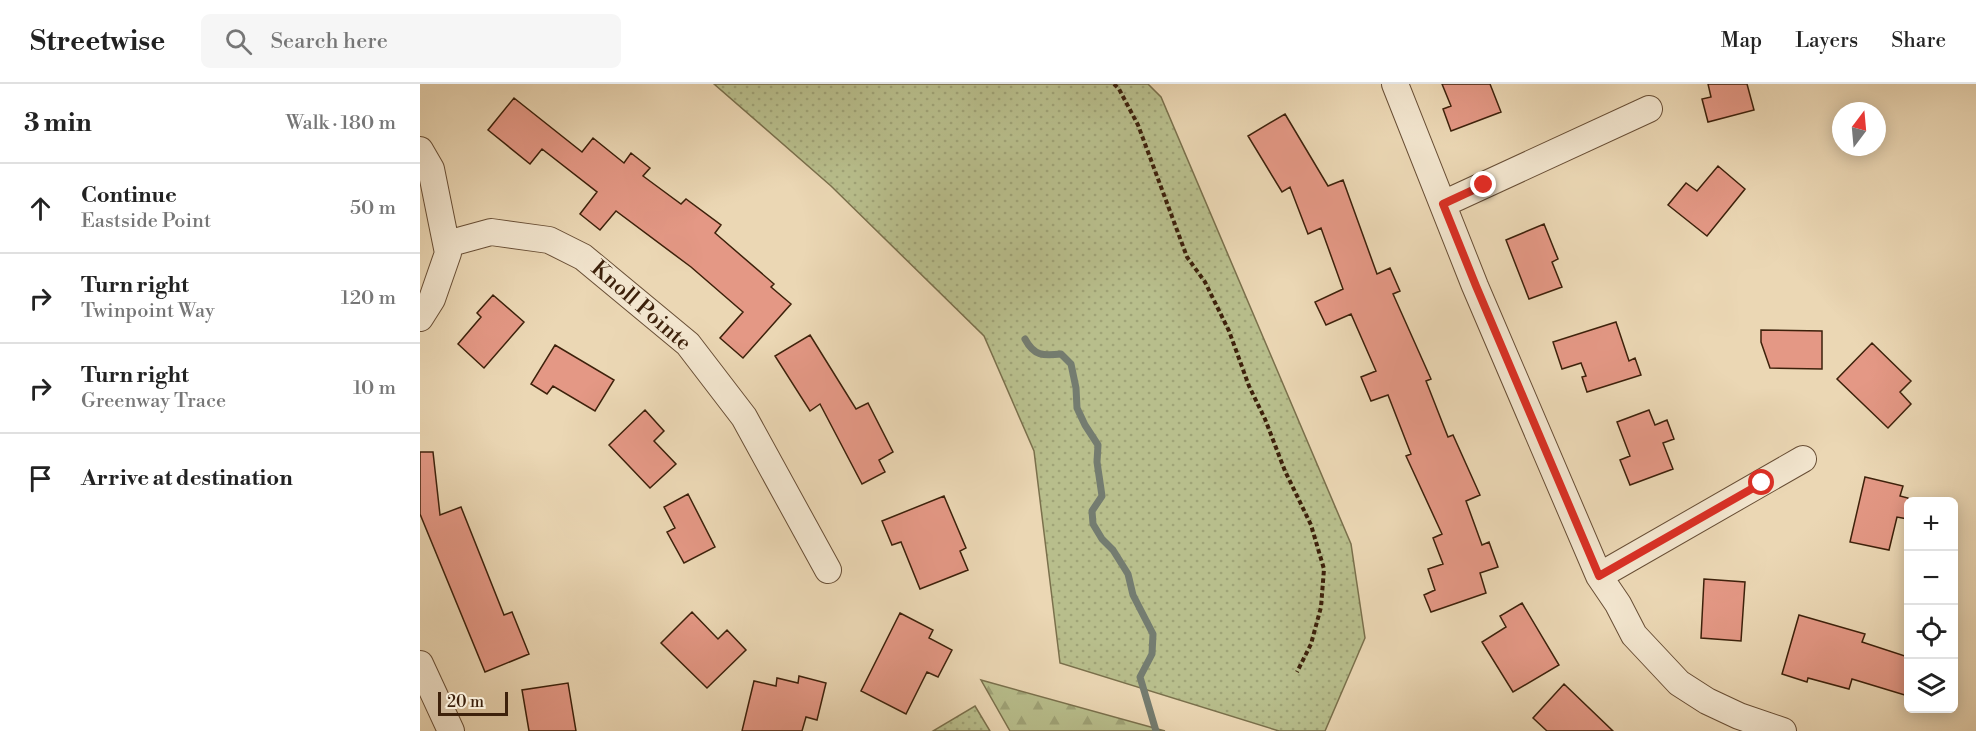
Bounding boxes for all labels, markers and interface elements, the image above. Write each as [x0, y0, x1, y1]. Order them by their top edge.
search box [201, 14, 621, 68]
text: Streetwise [30, 24, 165, 59]
icon: search [222, 25, 255, 58]
text: Search here [270, 28, 388, 55]
text: Map [1721, 28, 1762, 54]
text: Layers [1795, 28, 1858, 54]
text: Share [1891, 28, 1946, 54]
north arrow [1832, 102, 1886, 156]
text: 3 min [24, 107, 92, 139]
text: Walk · 180 m [286, 111, 396, 136]
route end [1470, 171, 1496, 197]
text: Continue [81, 182, 177, 209]
icon: ahead [24, 192, 57, 225]
text: 50 m [350, 196, 396, 221]
text: Eastside Point [81, 209, 211, 234]
street label: Knoll Pointe [585, 255, 697, 357]
text: Turn right [81, 272, 189, 299]
icon: right [24, 282, 57, 315]
text: 120 m [341, 286, 396, 311]
text: Twinpoint Way [81, 299, 215, 324]
text: Turn right [81, 362, 189, 389]
icon: right [24, 372, 57, 405]
text: 10 m [353, 376, 396, 401]
text: Greenway Trace [81, 389, 226, 414]
icon: arrive [24, 462, 57, 495]
text: Arrive at destination [81, 465, 293, 492]
route start [1748, 469, 1774, 495]
map controls [1904, 497, 1958, 713]
button: + [1904, 497, 1958, 551]
button: − [1904, 551, 1958, 605]
button: locate [1904, 605, 1958, 659]
button: layers [1904, 659, 1958, 713]
scale bar [438, 689, 508, 716]
text: 20 m [447, 692, 484, 712]

